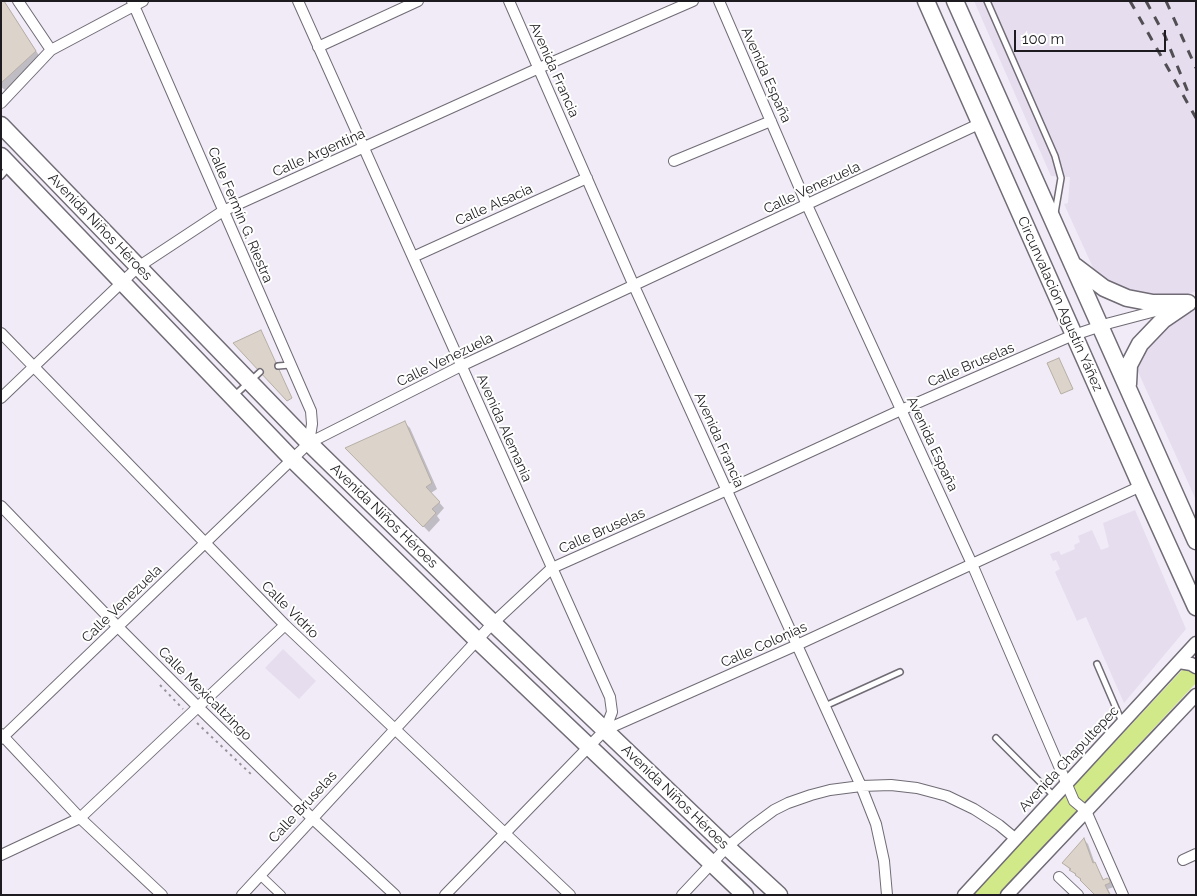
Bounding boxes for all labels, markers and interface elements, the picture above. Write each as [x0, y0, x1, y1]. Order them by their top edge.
street label: Avenida Francia [526, 20, 582, 120]
scale bar [1017, 20, 1170, 52]
street label: Avenida España [737, 25, 795, 125]
text: 100 m [1022, 30, 1064, 48]
street label: Calle Argentina [270, 125, 368, 181]
street label: Calle Fermín G. Riestra [204, 145, 276, 285]
street label: Calle Venezuela [761, 158, 863, 218]
street label: Avenida Niños Héroes [44, 170, 156, 284]
street label: Calle Alsacia [453, 181, 535, 229]
street label: Circunvalación Agustín Yáñez [1014, 214, 1106, 394]
street label: Calle Venezuela [394, 330, 496, 390]
street label: Calle Bruselas [925, 339, 1017, 391]
street label: Avenida Alemania [473, 371, 535, 485]
street label: Avenida Francia [691, 390, 747, 490]
street label: Avenida España [903, 394, 961, 494]
street label: Avenida Niños Héroes [327, 460, 441, 572]
street label: Calle Bruselas [556, 505, 648, 557]
street label: Calle Venezuela [79, 562, 165, 646]
street label: Calle Vidrio [258, 578, 322, 642]
street label: Calle Colonias [718, 619, 810, 671]
street label: Calle Mexicaltzingo [155, 644, 255, 744]
street label: Avenida Chapultepec [1015, 702, 1123, 816]
street label: Avenida Niños Héroes [618, 741, 732, 853]
street label: Calle Bruselas [265, 767, 341, 847]

